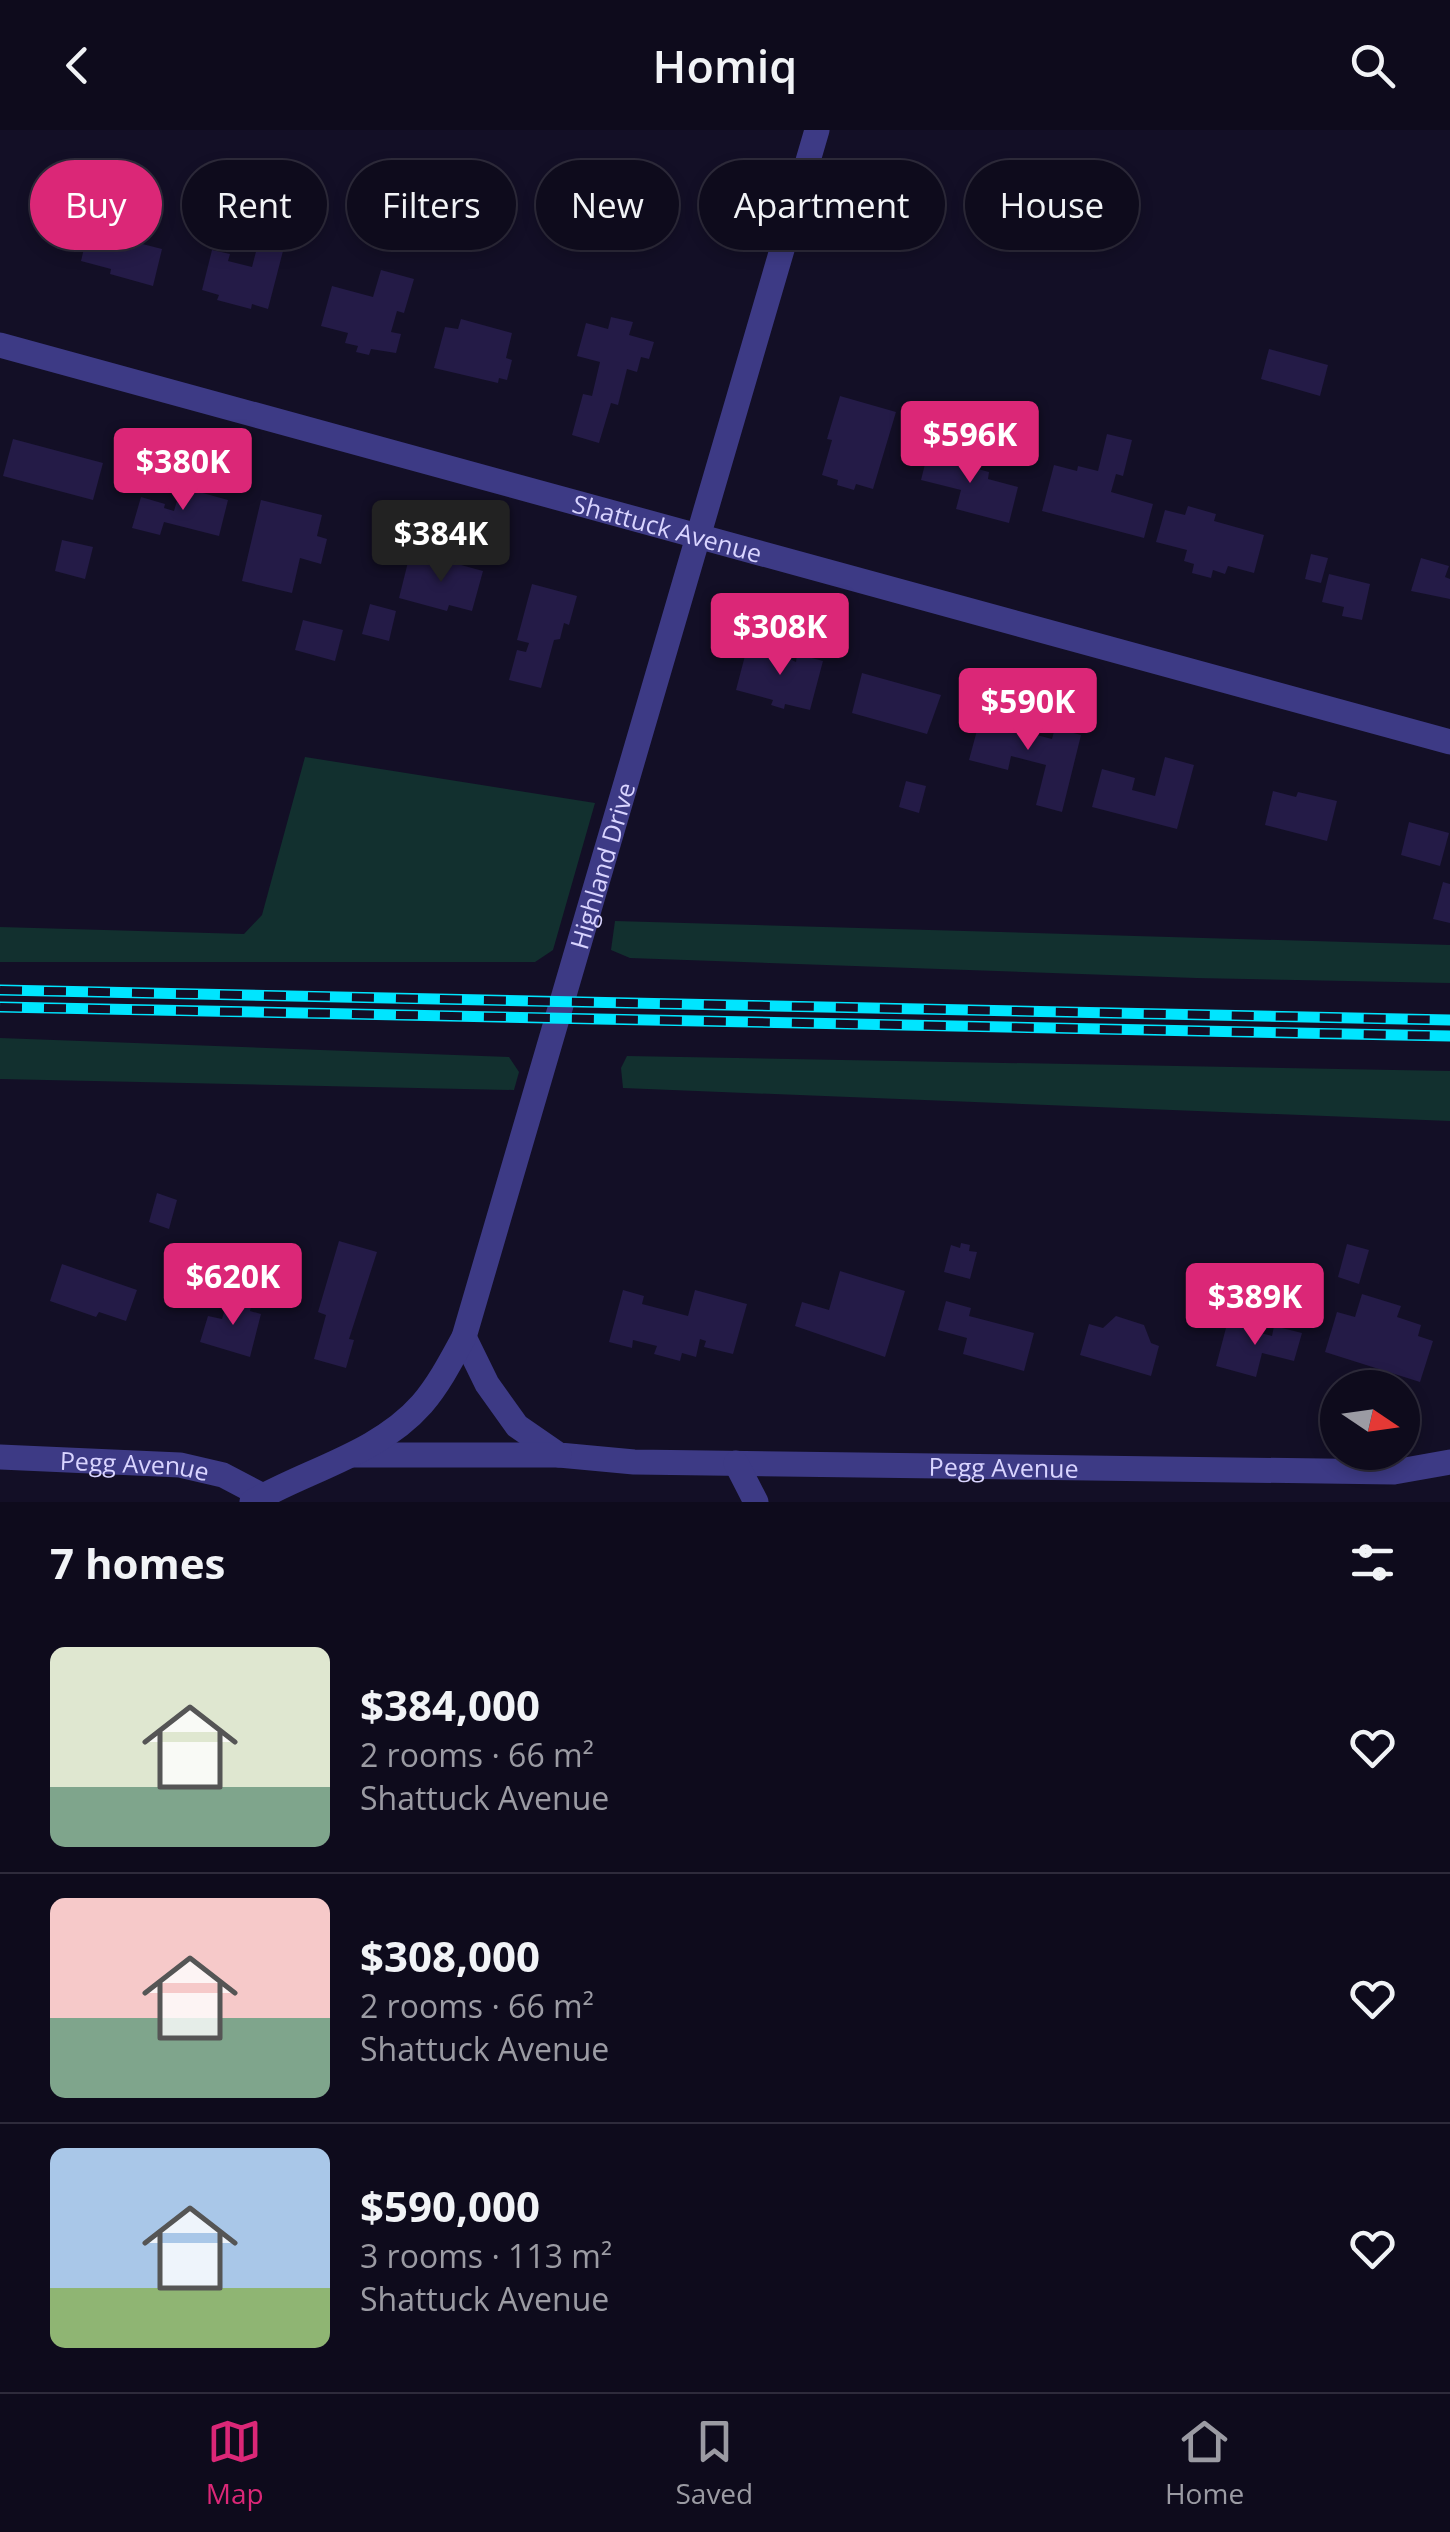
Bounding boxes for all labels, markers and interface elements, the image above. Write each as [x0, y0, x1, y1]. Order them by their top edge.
text: Homiq [653, 35, 797, 96]
icon: back [50, 38, 105, 93]
icon: search [1345, 38, 1400, 93]
chip: Buy [30, 160, 162, 250]
chip: Rent [182, 160, 327, 250]
chip: Filters [347, 160, 516, 250]
chip: New [536, 160, 679, 250]
chip: Apartment [699, 160, 945, 250]
chip: House [965, 160, 1139, 250]
pin: $596K [900, 401, 1040, 486]
text: $596K [923, 412, 1017, 455]
pin: $380K [113, 428, 253, 513]
text: $380K [136, 439, 230, 482]
street label: Shattuck Avenue [569, 486, 766, 570]
pin: $384K [371, 500, 511, 585]
text: $384K [394, 511, 488, 554]
pin: $308K [710, 593, 850, 678]
text: $308K [733, 604, 827, 647]
pin: $590K [958, 668, 1098, 753]
text: $590K [981, 679, 1075, 722]
street label: Highland Drive [561, 778, 642, 953]
pin: $620K [163, 1243, 303, 1328]
text: $620K [186, 1254, 280, 1297]
pin: $389K [1185, 1263, 1325, 1348]
text: $389K [1208, 1274, 1302, 1317]
north arrow [1320, 1370, 1420, 1470]
map controls [1320, 1370, 1420, 1470]
street label: Pegg Avenue [59, 1443, 213, 1488]
street label: Pegg Avenue [929, 1449, 1079, 1485]
text: 7 homes [50, 1534, 225, 1591]
icon: filters [1345, 1535, 1400, 1590]
text: $384,000 [360, 1676, 540, 1733]
icon: home [130, 1687, 250, 1807]
icon: heart [1345, 1720, 1400, 1775]
text: 2 rooms · 66 m² [360, 1733, 594, 1776]
text: Shattuck Avenue [360, 1776, 609, 1819]
text: $308,000 [360, 1927, 540, 1984]
icon: home [130, 1938, 250, 2058]
icon: heart [1345, 1971, 1400, 2026]
text: 2 rooms · 66 m² [360, 1984, 594, 2027]
text: Shattuck Avenue [360, 2027, 609, 2070]
text: $590,000 [360, 2177, 540, 2234]
icon: home [130, 2188, 250, 2308]
icon: heart [1345, 2221, 1400, 2276]
text: 3 rooms · 113 m² [360, 2234, 612, 2277]
text: Shattuck Avenue [360, 2277, 609, 2320]
tab: Map [206, 2414, 264, 2512]
tab: Saved [675, 2414, 753, 2512]
tab: Home [1165, 2414, 1244, 2512]

